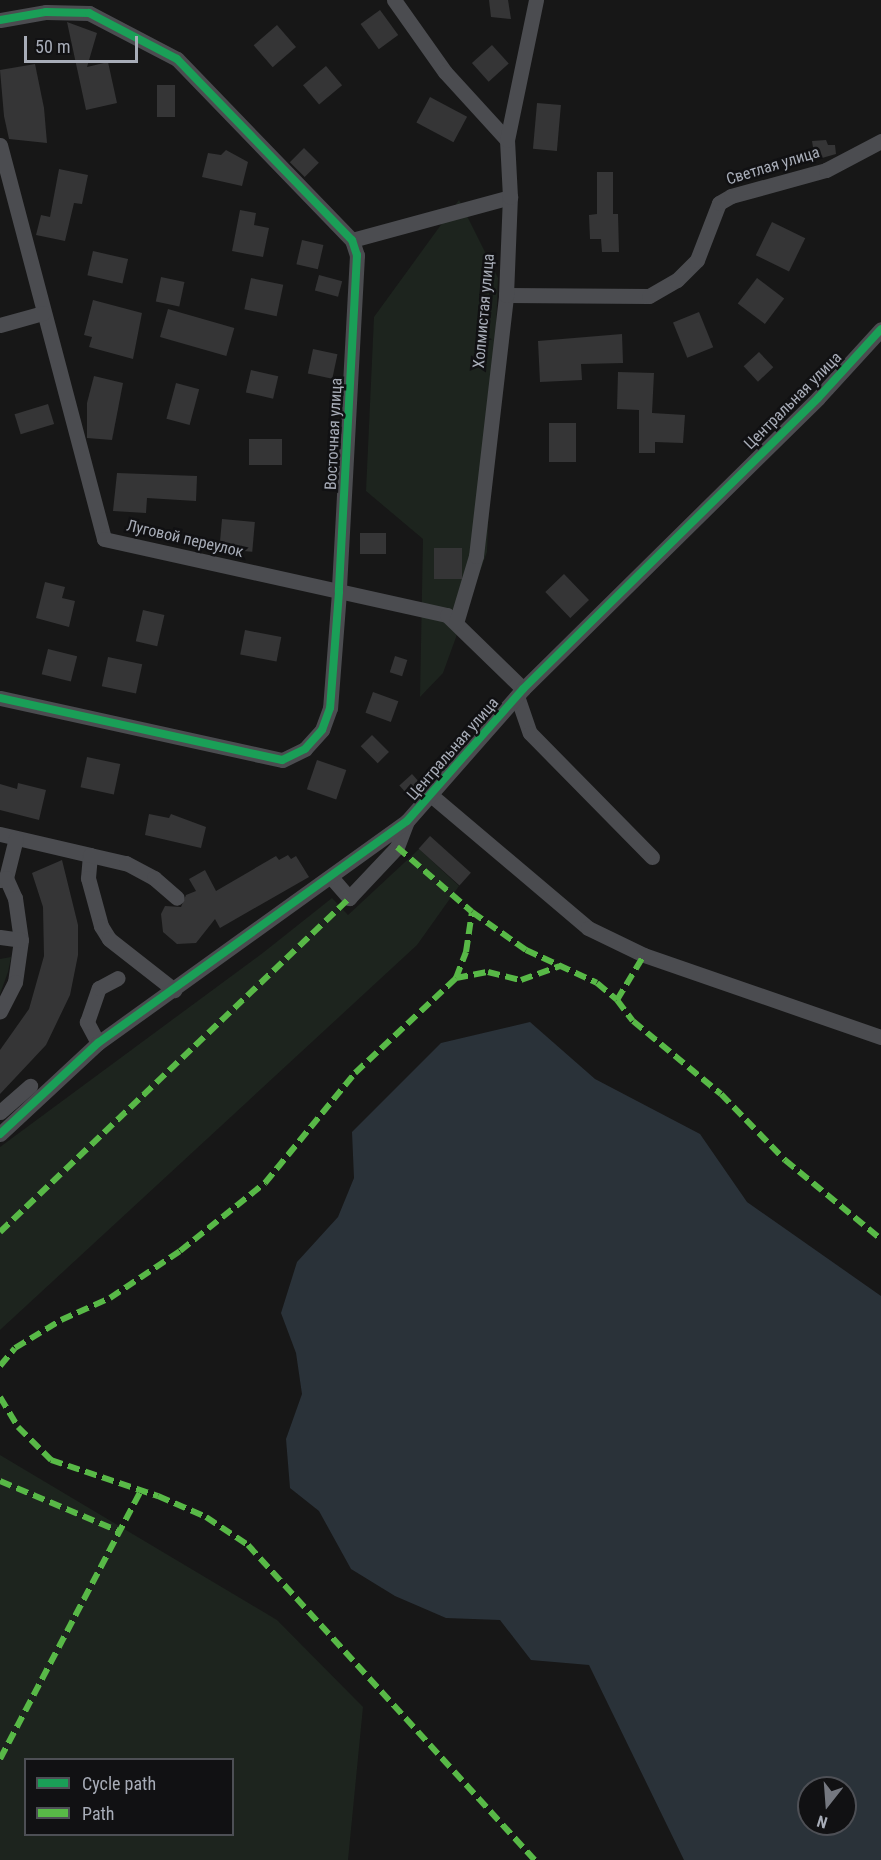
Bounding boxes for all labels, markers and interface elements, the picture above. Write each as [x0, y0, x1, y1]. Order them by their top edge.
scale bar [27, 24, 141, 62]
text: 50 m [35, 36, 70, 57]
street label: Светлая улица [724, 143, 822, 189]
street label: Холмистая улица [469, 253, 499, 369]
street label: Центральная улица [740, 348, 846, 454]
street label: Восточная улица [321, 377, 347, 491]
street label: Луговой переулок [125, 516, 245, 562]
street label: Центральная улица [403, 694, 503, 804]
legend [24, 1758, 234, 1836]
text: Cycle path [82, 1773, 156, 1794]
north arrow [797, 1776, 857, 1836]
text: Path [82, 1803, 115, 1824]
text: N [815, 1811, 830, 1832]

